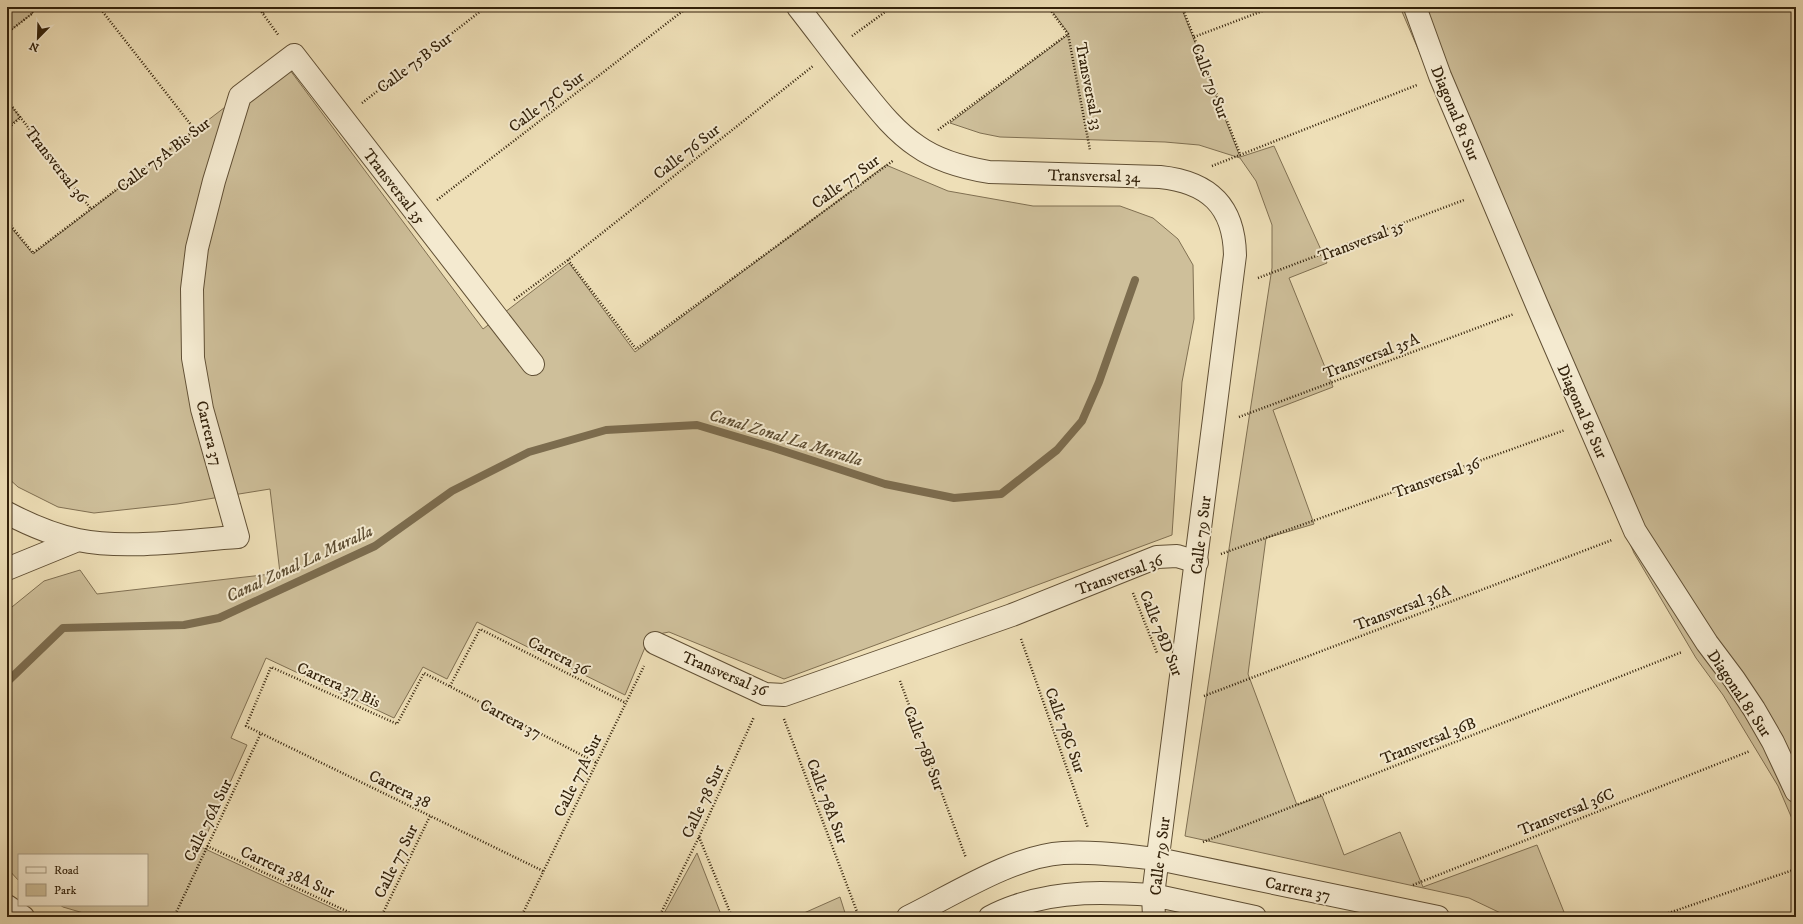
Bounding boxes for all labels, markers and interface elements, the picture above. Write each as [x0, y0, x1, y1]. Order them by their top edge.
north arrow [18, 18, 58, 58]
street label: Calle 75B Sur [373, 28, 456, 98]
text: N [28, 38, 41, 54]
street label: Transversal 33 [1071, 41, 1107, 132]
street label: Calle 79 Sur [1187, 41, 1234, 122]
street label: Diagonal 81 Sur [1426, 63, 1484, 164]
street label: Calle 75C Sur [505, 67, 588, 137]
street label: Calle 75A Bis Sur [113, 113, 214, 196]
street label: Calle 76 Sur [649, 119, 724, 184]
street label: Transversal 36 [20, 123, 93, 207]
street label: Transversal 35 [358, 145, 430, 229]
street label: Calle 77 Sur [808, 150, 884, 213]
street label: Transversal 34 [1048, 165, 1141, 187]
street label: Transversal 35 [1315, 215, 1407, 267]
street label: Transversal 35A [1321, 328, 1423, 383]
street label: Diagonal 81 Sur [1552, 361, 1612, 462]
street label: Carrera 37 [191, 399, 227, 468]
water label: Canal Zonal La Muralla [706, 404, 865, 472]
street label: Transversal 36 [1390, 453, 1483, 503]
street label: Calle 79 Sur [1186, 495, 1216, 576]
water label: Canal Zonal La Muralla [222, 520, 376, 608]
street label: Transversal 36 [1073, 550, 1166, 600]
street label: Transversal 36A [1351, 580, 1454, 635]
street label: Calle 78D Sur [1135, 587, 1187, 679]
street label: Carrera 36 [524, 632, 593, 680]
street label: Diagonal 81 Sur [1703, 646, 1776, 741]
street label: Transversal 36 [679, 647, 771, 701]
street label: Carrera 37 Bis [294, 658, 384, 712]
street label: Calle 78C Sur [1040, 685, 1090, 776]
street label: Carrera 37 [476, 694, 545, 743]
street label: Calle 78B Sur [899, 703, 949, 794]
street label: Transversal 36B [1378, 713, 1479, 769]
street label: Calle 77A Sur [549, 731, 607, 820]
street label: Calle 78A Sur [802, 756, 852, 847]
street label: Calle 78 Sur [677, 761, 729, 841]
street label: Carrera 38 [365, 765, 434, 812]
street label: Calle 76A Sur [179, 776, 237, 865]
street label: Transversal 36C [1515, 784, 1617, 840]
street label: Calle 79 Sur [1145, 816, 1175, 897]
street label: Calle 77 Sur [370, 821, 422, 902]
street label: Carrera 38A Sur [237, 841, 338, 903]
legend [18, 854, 148, 906]
text: Road [54, 863, 79, 878]
street label: Carrera 37 [1263, 872, 1332, 906]
text: Park [54, 883, 76, 898]

